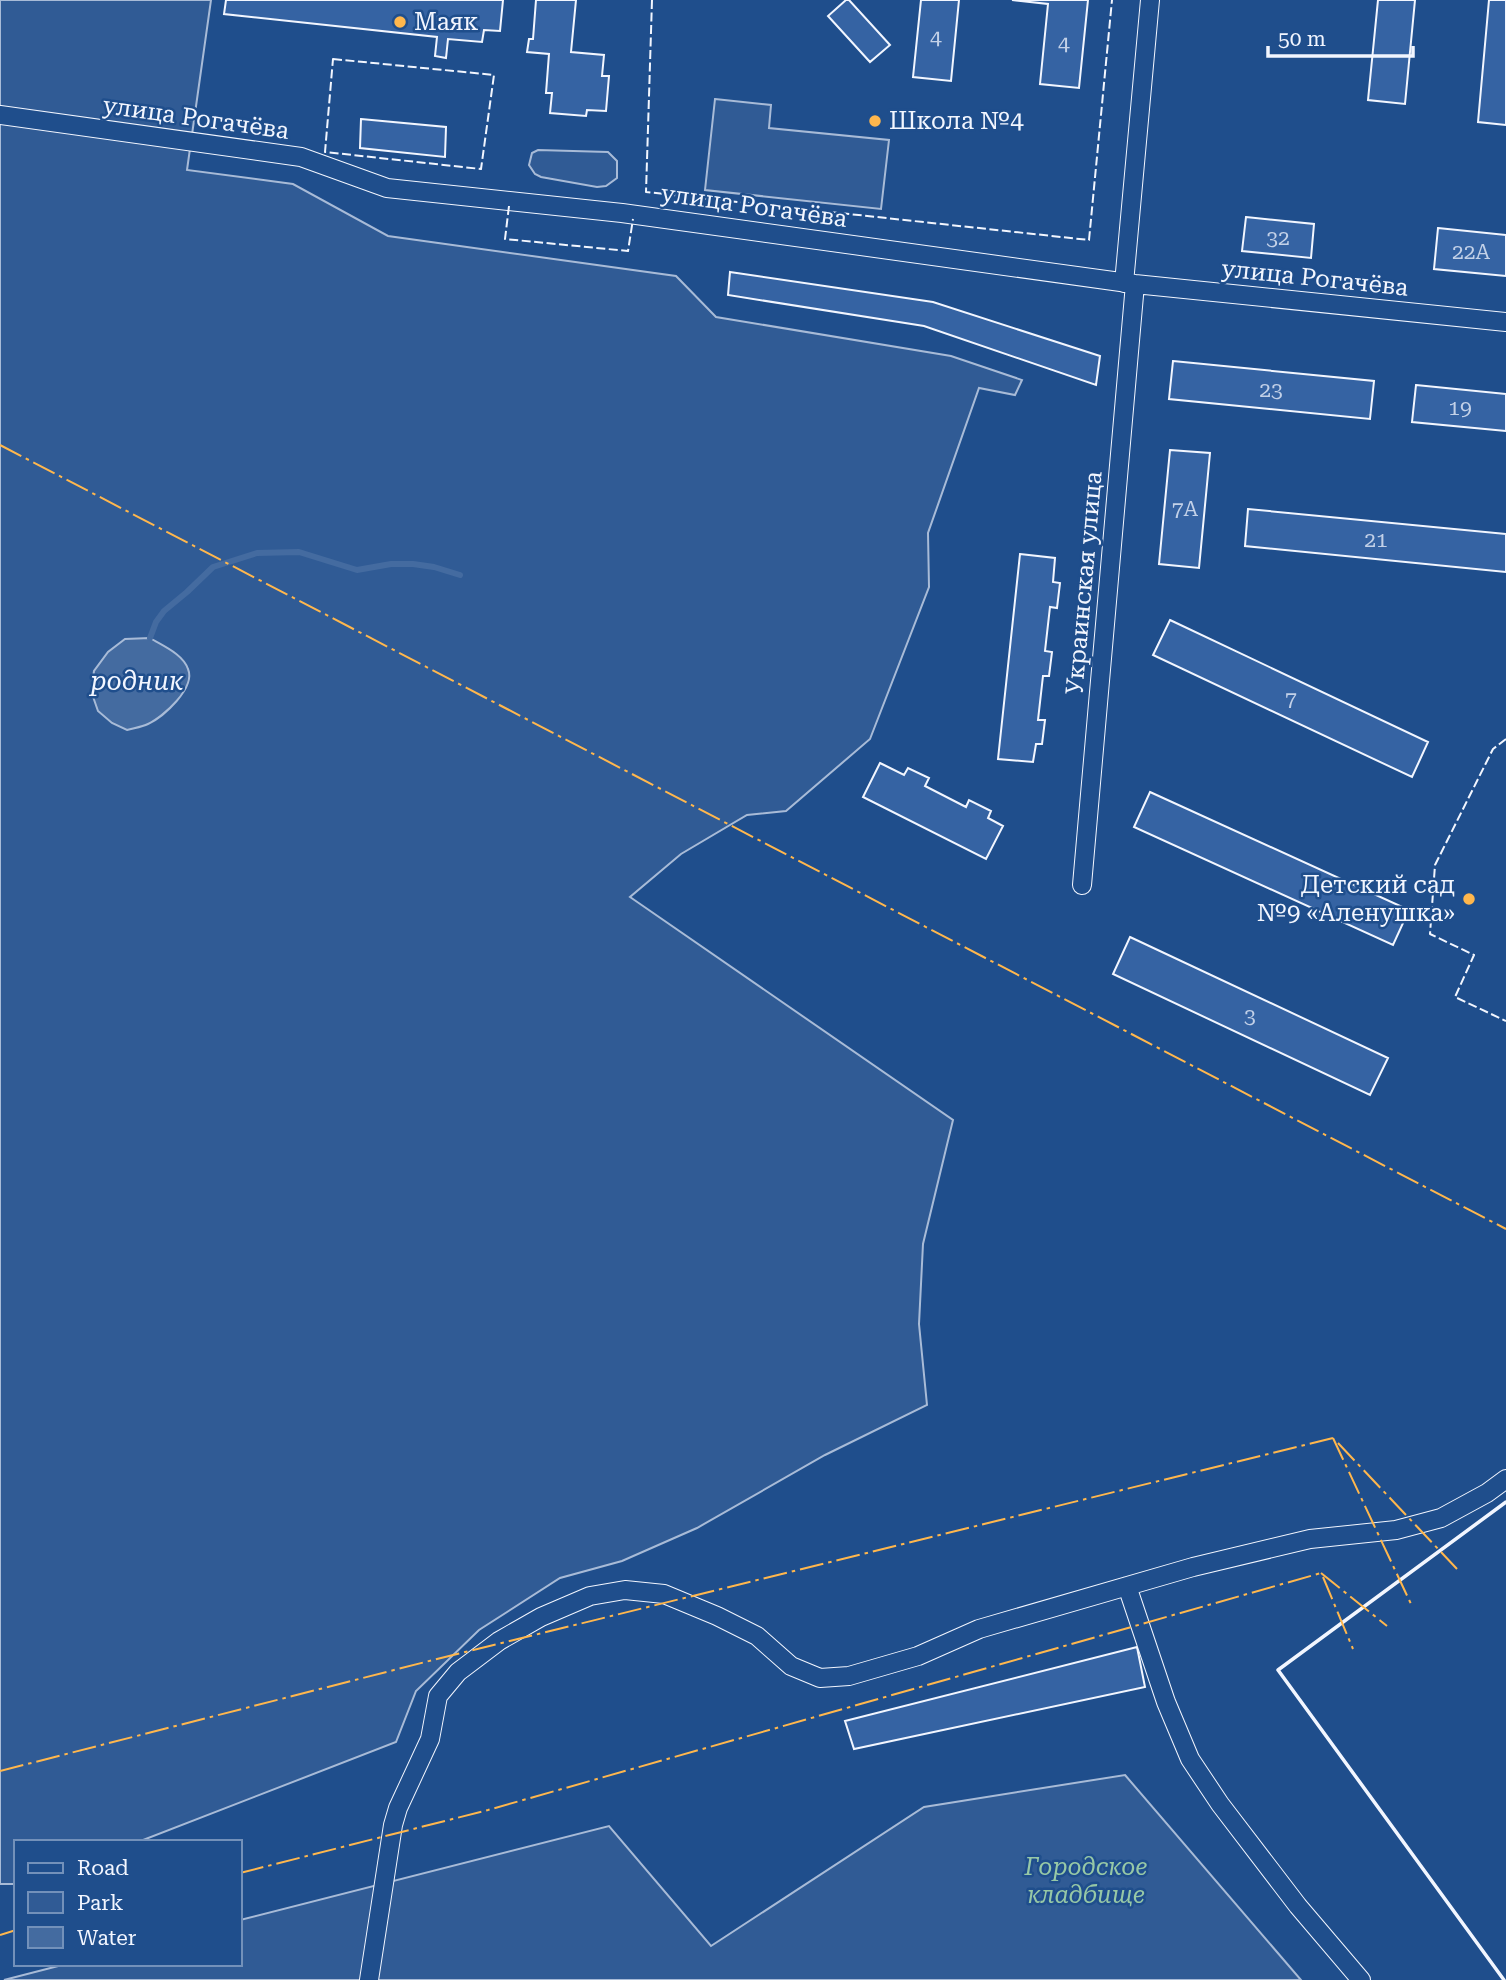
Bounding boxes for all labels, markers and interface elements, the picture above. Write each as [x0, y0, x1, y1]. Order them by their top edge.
place label: Маяк [414, 8, 479, 36]
marker: Маяк [392, 14, 408, 30]
scale bar [1268, 14, 1413, 58]
house number: 4 [930, 26, 942, 50]
text: 50 m [1278, 27, 1326, 51]
house number: 4 [1058, 32, 1070, 56]
street label: улица Рогачёва [101, 91, 291, 145]
place label: Школа №4 [889, 107, 1024, 135]
marker: Школа №4 [867, 113, 883, 129]
street label: улица Рогачёва [659, 179, 849, 233]
house number: 32 [1266, 226, 1290, 250]
house number: 22А [1452, 240, 1490, 264]
street label: улица Рогачёва [1220, 254, 1410, 302]
house number: 23 [1259, 378, 1283, 402]
house number: 19 [1448, 396, 1472, 420]
street label: Украинская улица [1060, 470, 1108, 696]
house number: 7А [1172, 497, 1199, 521]
house number: 21 [1364, 528, 1388, 552]
water label: родник [89, 666, 184, 696]
house number: 7 [1285, 687, 1297, 711]
place label: Детский сад №9 «Аленушка» [1257, 871, 1455, 927]
marker: Детский сад №9 «Аленушка» [1461, 891, 1477, 907]
house number: 3 [1244, 1004, 1256, 1028]
legend [14, 1840, 242, 1966]
park label: Городское кладбище [1024, 1853, 1147, 1909]
text: Road [77, 1856, 129, 1880]
text: Park [77, 1891, 123, 1915]
text: Water [77, 1926, 137, 1950]

